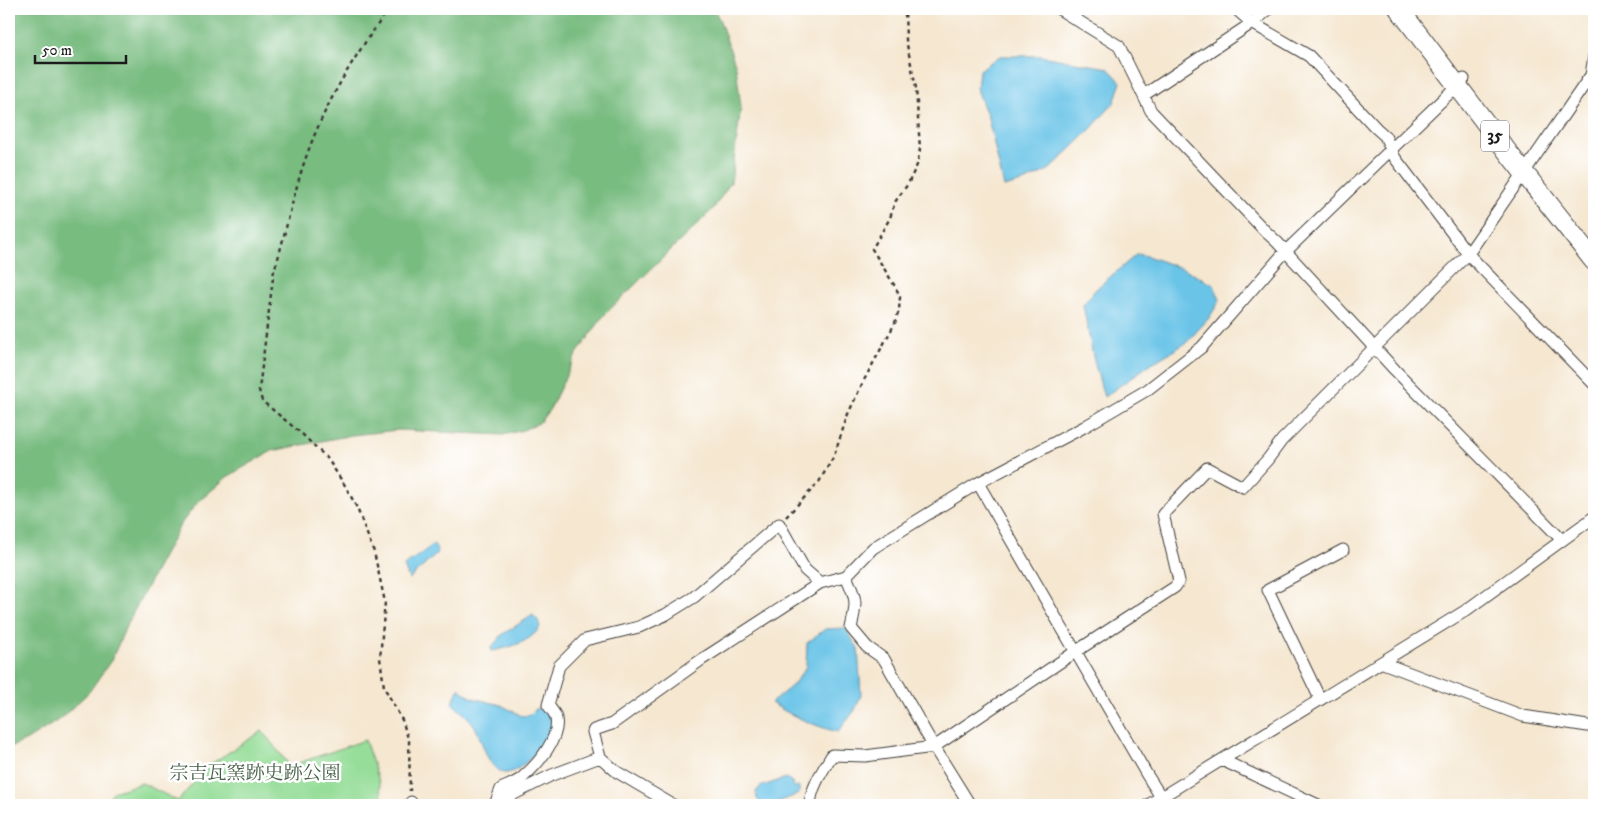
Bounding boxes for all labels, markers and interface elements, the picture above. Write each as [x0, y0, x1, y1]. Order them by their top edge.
scale bar [35, 32, 126, 64]
text: 50 m [42, 41, 72, 60]
road number: 35 [1481, 120, 1509, 152]
park label: 宗吉瓦窯跡史跡公園 [169, 762, 341, 785]

